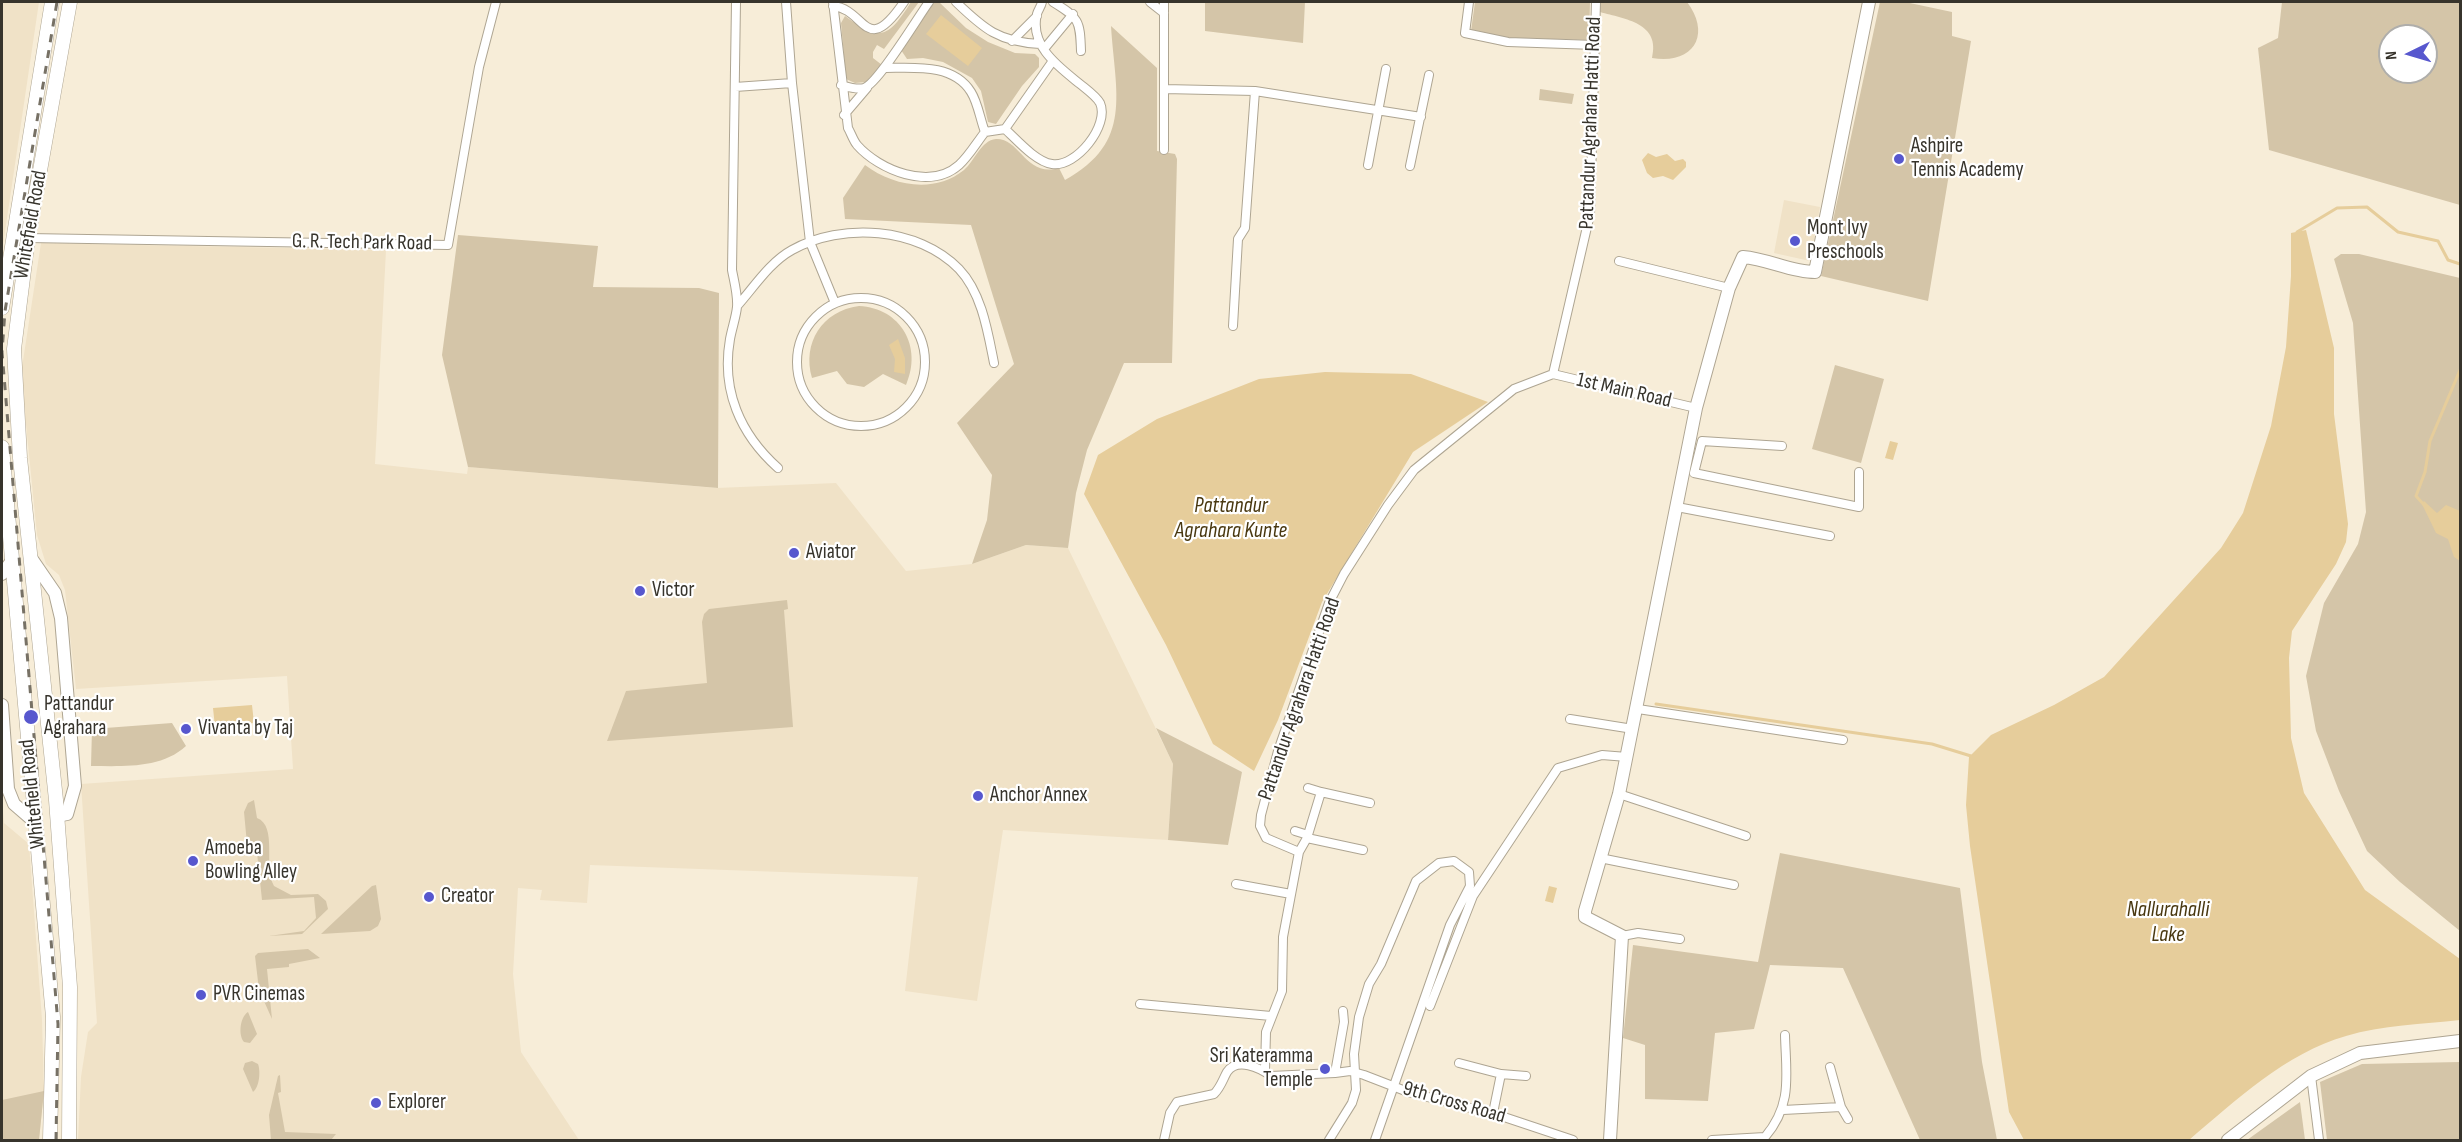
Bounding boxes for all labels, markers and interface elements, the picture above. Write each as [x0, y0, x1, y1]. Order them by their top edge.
street label: Pattandur Agrahara Hatti Road [1575, 16, 1607, 230]
north arrow [2378, 24, 2438, 84]
text: N [2382, 50, 2401, 61]
place label: Ashpire Tennis Academy [1911, 134, 2024, 184]
marker: Ashpire Tennis Academy [1892, 152, 1906, 166]
street label: Whitefield Road [9, 169, 53, 281]
place label: Mont Ivy Preschools [1807, 216, 1884, 266]
street label: G. R. Tech Park Road [292, 229, 432, 257]
marker: Mont Ivy Preschools [1788, 234, 1802, 248]
street label: 1st Main Road [1574, 368, 1674, 414]
water label: Pattandur Agrahara Kunte [1175, 493, 1287, 544]
place label: Aviator [806, 540, 856, 566]
marker: Aviator [787, 546, 801, 560]
place label: Victor [652, 578, 695, 604]
marker: Victor [633, 584, 647, 598]
street label: Pattandur Agrahara Hatti Road [1253, 594, 1347, 804]
place label: Pattandur Agrahara [44, 692, 114, 742]
marker: Pattandur Agrahara [22, 708, 40, 726]
place label: Vivanta by Taj [198, 716, 293, 742]
marker: Vivanta by Taj [179, 722, 193, 736]
street label: Whitefield Road [15, 738, 51, 850]
place label: Anchor Annex [990, 783, 1087, 809]
marker: Anchor Annex [971, 789, 985, 803]
place label: Amoeba Bowling Alley [205, 836, 297, 886]
marker: Amoeba Bowling Alley [186, 854, 200, 868]
place label: Creator [441, 884, 494, 910]
marker: Creator [422, 890, 436, 904]
water label: Nallurahalli Lake [2127, 897, 2209, 948]
place label: PVR Cinemas [213, 982, 305, 1008]
marker: PVR Cinemas [194, 988, 208, 1002]
place label: Sri Kateramma Temple [1210, 1044, 1313, 1094]
marker: Sri Kateramma Temple [1318, 1062, 1332, 1076]
street label: 9th Cross Road [1400, 1076, 1508, 1130]
place label: Explorer [388, 1090, 446, 1116]
marker: Explorer [369, 1096, 383, 1110]

